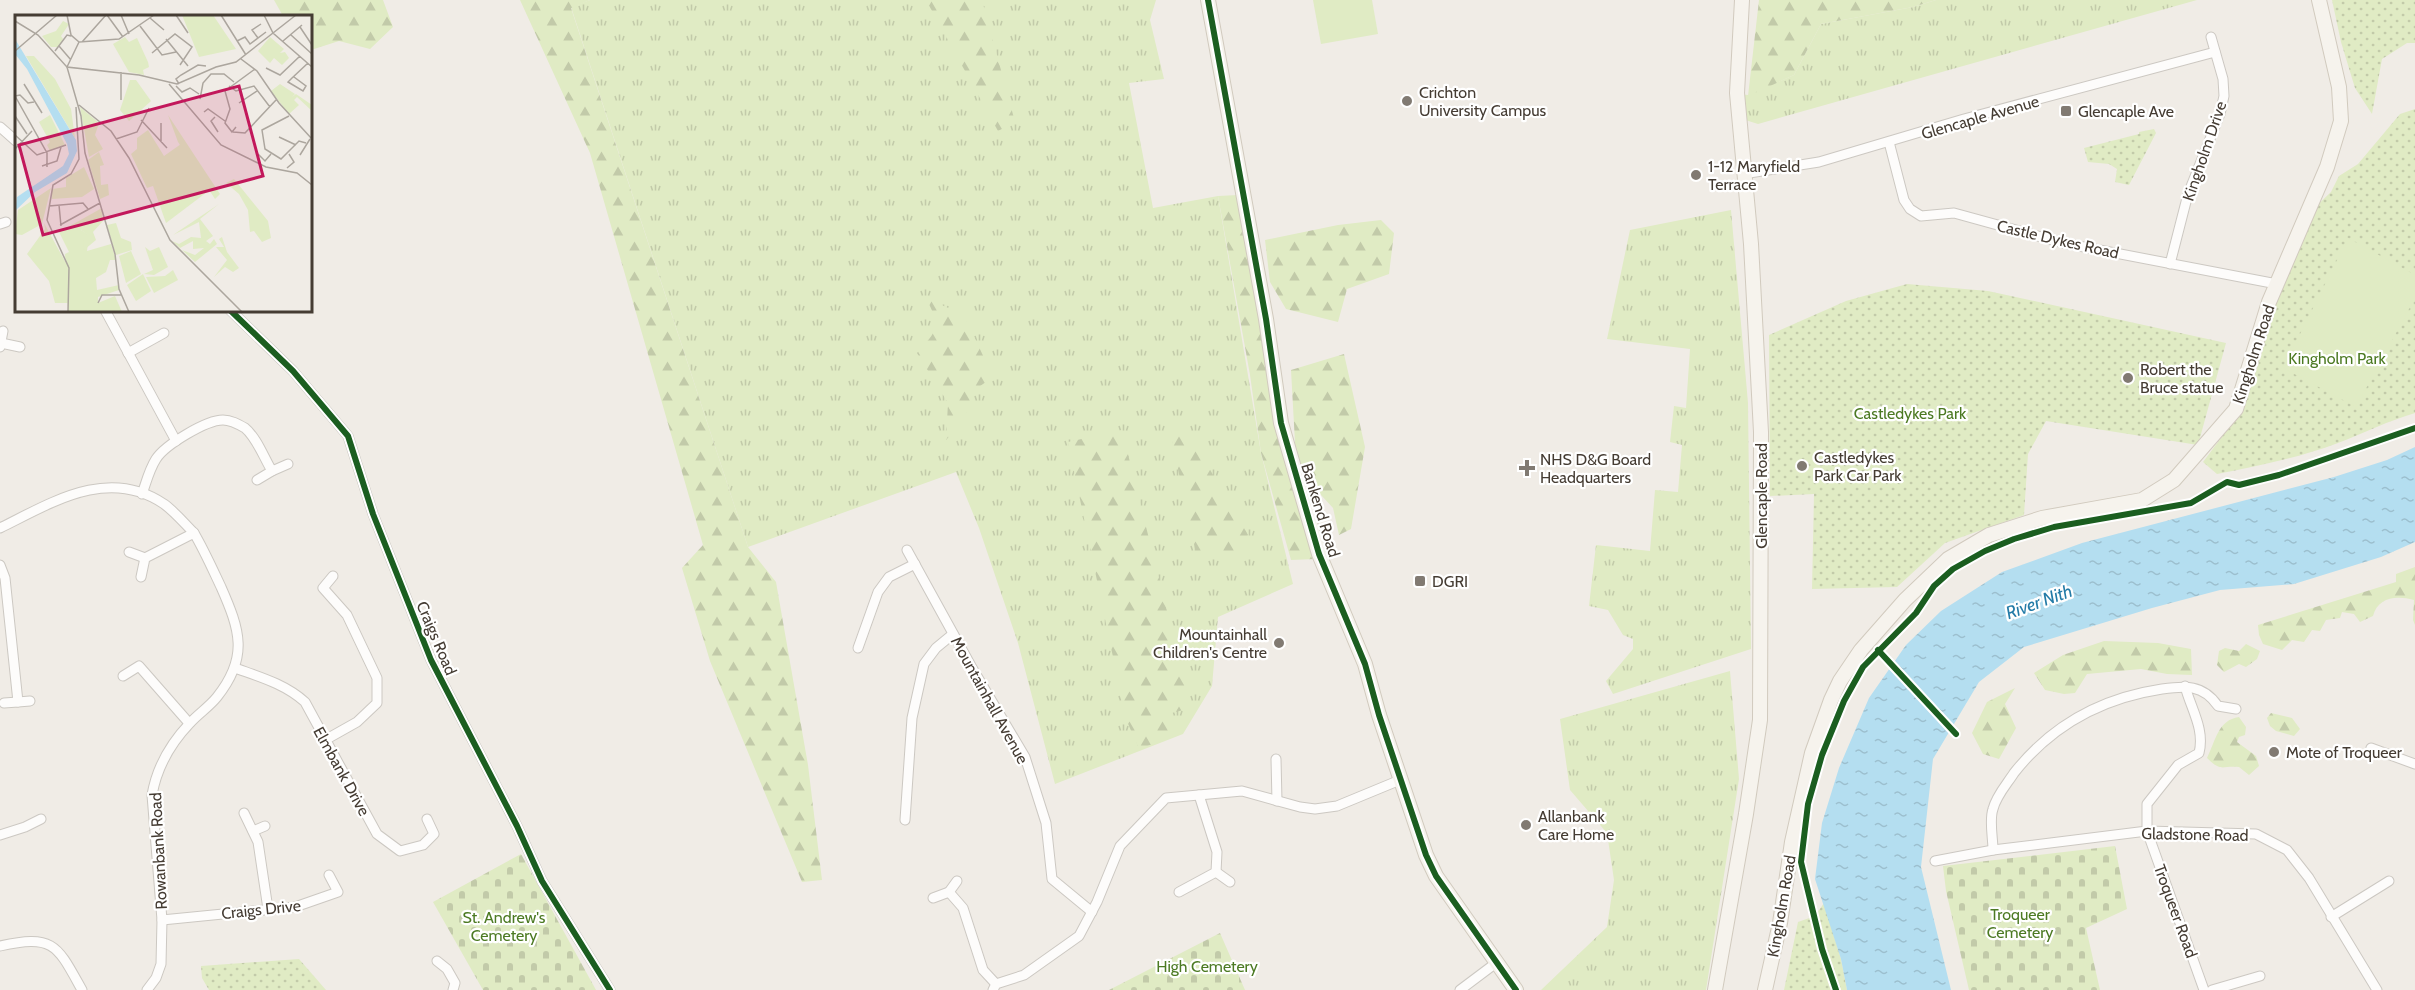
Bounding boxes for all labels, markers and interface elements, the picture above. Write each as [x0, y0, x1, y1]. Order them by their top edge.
inset map [15, 15, 312, 312]
place label: Crichton University Campus [1419, 83, 1547, 120]
street label: Glencaple Avenue [1919, 92, 2041, 143]
marker: Crichton University Campus [1400, 94, 1414, 108]
street label: Kingholm Drive [2178, 99, 2230, 204]
place label: Glencaple Ave [2078, 102, 2174, 121]
marker: Glencaple Ave [2059, 104, 2073, 118]
place label: 1-12 Maryfield Terrace [1708, 157, 1800, 194]
marker: 1-12 Maryfield Terrace [1689, 168, 1703, 182]
street label: Castle Dykes Road [1995, 216, 2121, 263]
street label: Kingholm Road [2228, 302, 2278, 406]
park label: Kingholm Park [2288, 349, 2387, 368]
place label: Robert the Bruce statue [2140, 360, 2223, 397]
marker: Robert the Bruce statue [2121, 371, 2135, 385]
park label: Castledykes Park [1854, 404, 1967, 423]
street label: Glencaple Road [1752, 443, 1771, 549]
place label: Castledykes Park Car Park [1814, 448, 1902, 485]
place label: NHS D&G Board Headquarters [1540, 450, 1651, 487]
marker: NHS D&G Board Headquarters [1518, 459, 1536, 477]
marker: Castledykes Park Car Park [1795, 459, 1809, 473]
street label: Bankend Road [1297, 461, 1344, 559]
place label: DGRI [1432, 572, 1468, 591]
marker: DGRI [1413, 574, 1427, 588]
water label: River Nith [2003, 580, 2075, 624]
street label: Craigs Road [412, 598, 461, 678]
place label: Mountainhall Children's Centre [1153, 625, 1267, 662]
street label: Mountainhall Avenue [947, 633, 1032, 767]
marker: Mountainhall Children's Centre [1272, 636, 1286, 650]
street label: Elmbank Drive [309, 723, 374, 819]
place label: Mote of Troqueer [2286, 743, 2403, 762]
marker: Mote of Troqueer [2267, 745, 2281, 759]
street label: Rowanbank Road [146, 792, 171, 910]
place label: Allanbank Care Home [1538, 807, 1614, 844]
marker: Allanbank Care Home [1519, 818, 1533, 832]
street label: Gladstone Road [2141, 824, 2249, 845]
street label: Kingholm Road [1763, 854, 1800, 959]
street label: Troqueer Road [2150, 862, 2201, 960]
street label: Craigs Drive [220, 896, 302, 923]
park label: Troqueer Cemetery [1987, 905, 2053, 942]
park label: St. Andrew's Cemetery [463, 908, 546, 945]
park label: High Cemetery [1156, 957, 1258, 976]

